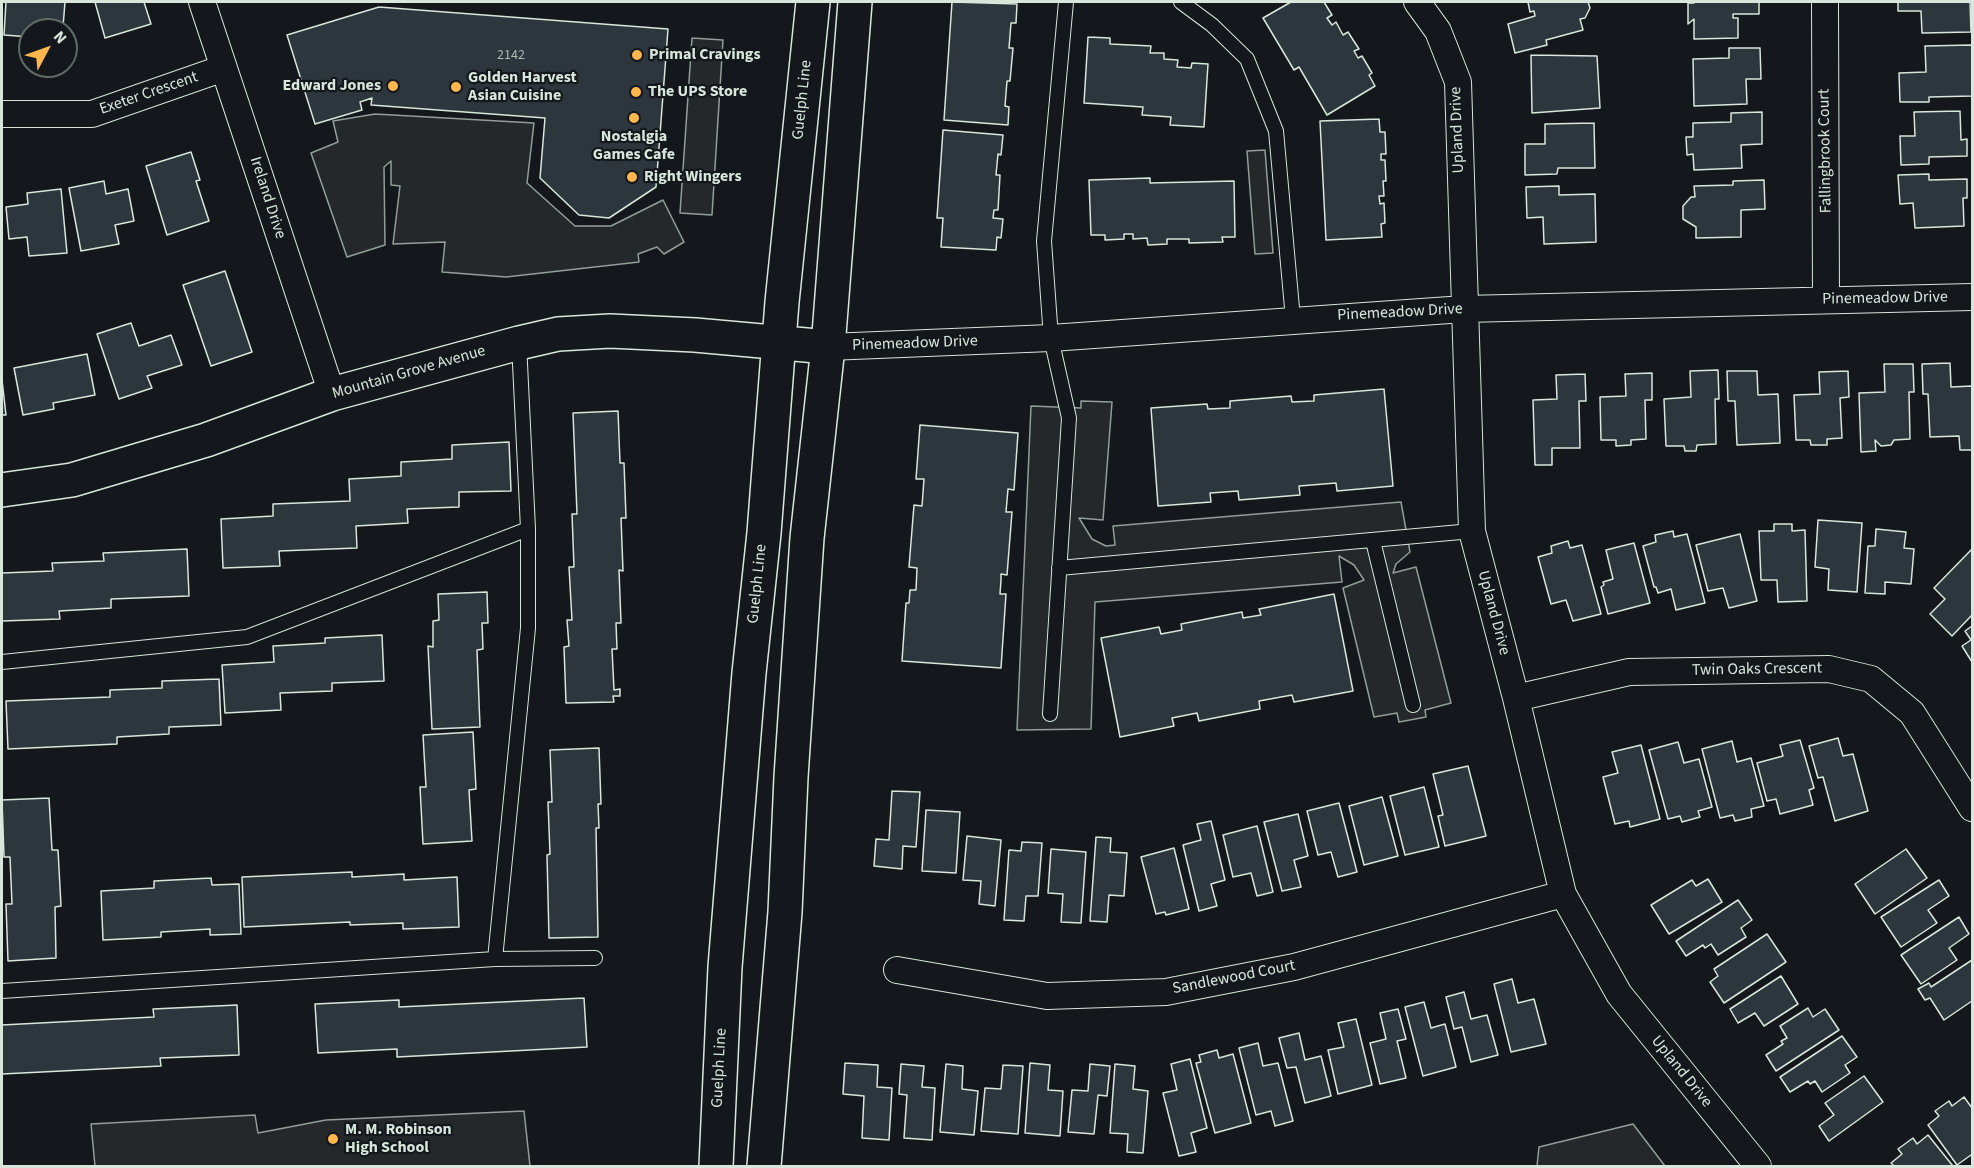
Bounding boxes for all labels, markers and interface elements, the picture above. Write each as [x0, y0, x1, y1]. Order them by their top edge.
north arrow [18, 18, 78, 78]
text: N [48, 26, 72, 49]
place label: Primal Cravings [649, 45, 760, 65]
house number: 2142 [497, 48, 525, 64]
marker: Primal Cravings [630, 48, 644, 62]
street label: Guelph Line [789, 59, 817, 141]
street label: Exeter Crescent [97, 68, 201, 120]
place label: Golden Harvest Asian Cuisine [468, 68, 577, 106]
place label: Edward Jones [282, 76, 381, 96]
marker: Edward Jones [386, 79, 400, 93]
marker: Golden Harvest Asian Cuisine [449, 80, 463, 94]
place label: The UPS Store [648, 82, 747, 102]
marker: The UPS Store [629, 85, 643, 99]
street label: Upland Drive [1447, 86, 1469, 174]
street label: Fallingbrook Court [1815, 89, 1837, 213]
marker: Nostalgia Games Cafe [627, 111, 641, 125]
place label: Nostalgia Games Cafe [593, 127, 675, 165]
street label: Ireland Drive [245, 155, 289, 241]
place label: Right Wingers [644, 167, 742, 187]
marker: Right Wingers [625, 170, 639, 184]
street label: Pinemeadow Drive [1822, 288, 1948, 310]
street label: Pinemeadow Drive [1337, 300, 1463, 326]
street label: Pinemeadow Drive [852, 332, 978, 356]
street label: Mountain Grove Avenue [330, 342, 488, 404]
street label: Guelph Line [744, 543, 772, 625]
street label: Upland Drive [1472, 569, 1514, 657]
street label: Twin Oaks Crescent [1692, 659, 1822, 681]
street label: Sandlewood Court [1171, 957, 1297, 999]
street label: Guelph Line [708, 1028, 732, 1108]
street label: Upland Drive [1646, 1032, 1716, 1112]
place label: M. M. Robinson High School [345, 1120, 452, 1158]
marker: M. M. Robinson High School [326, 1132, 340, 1146]

